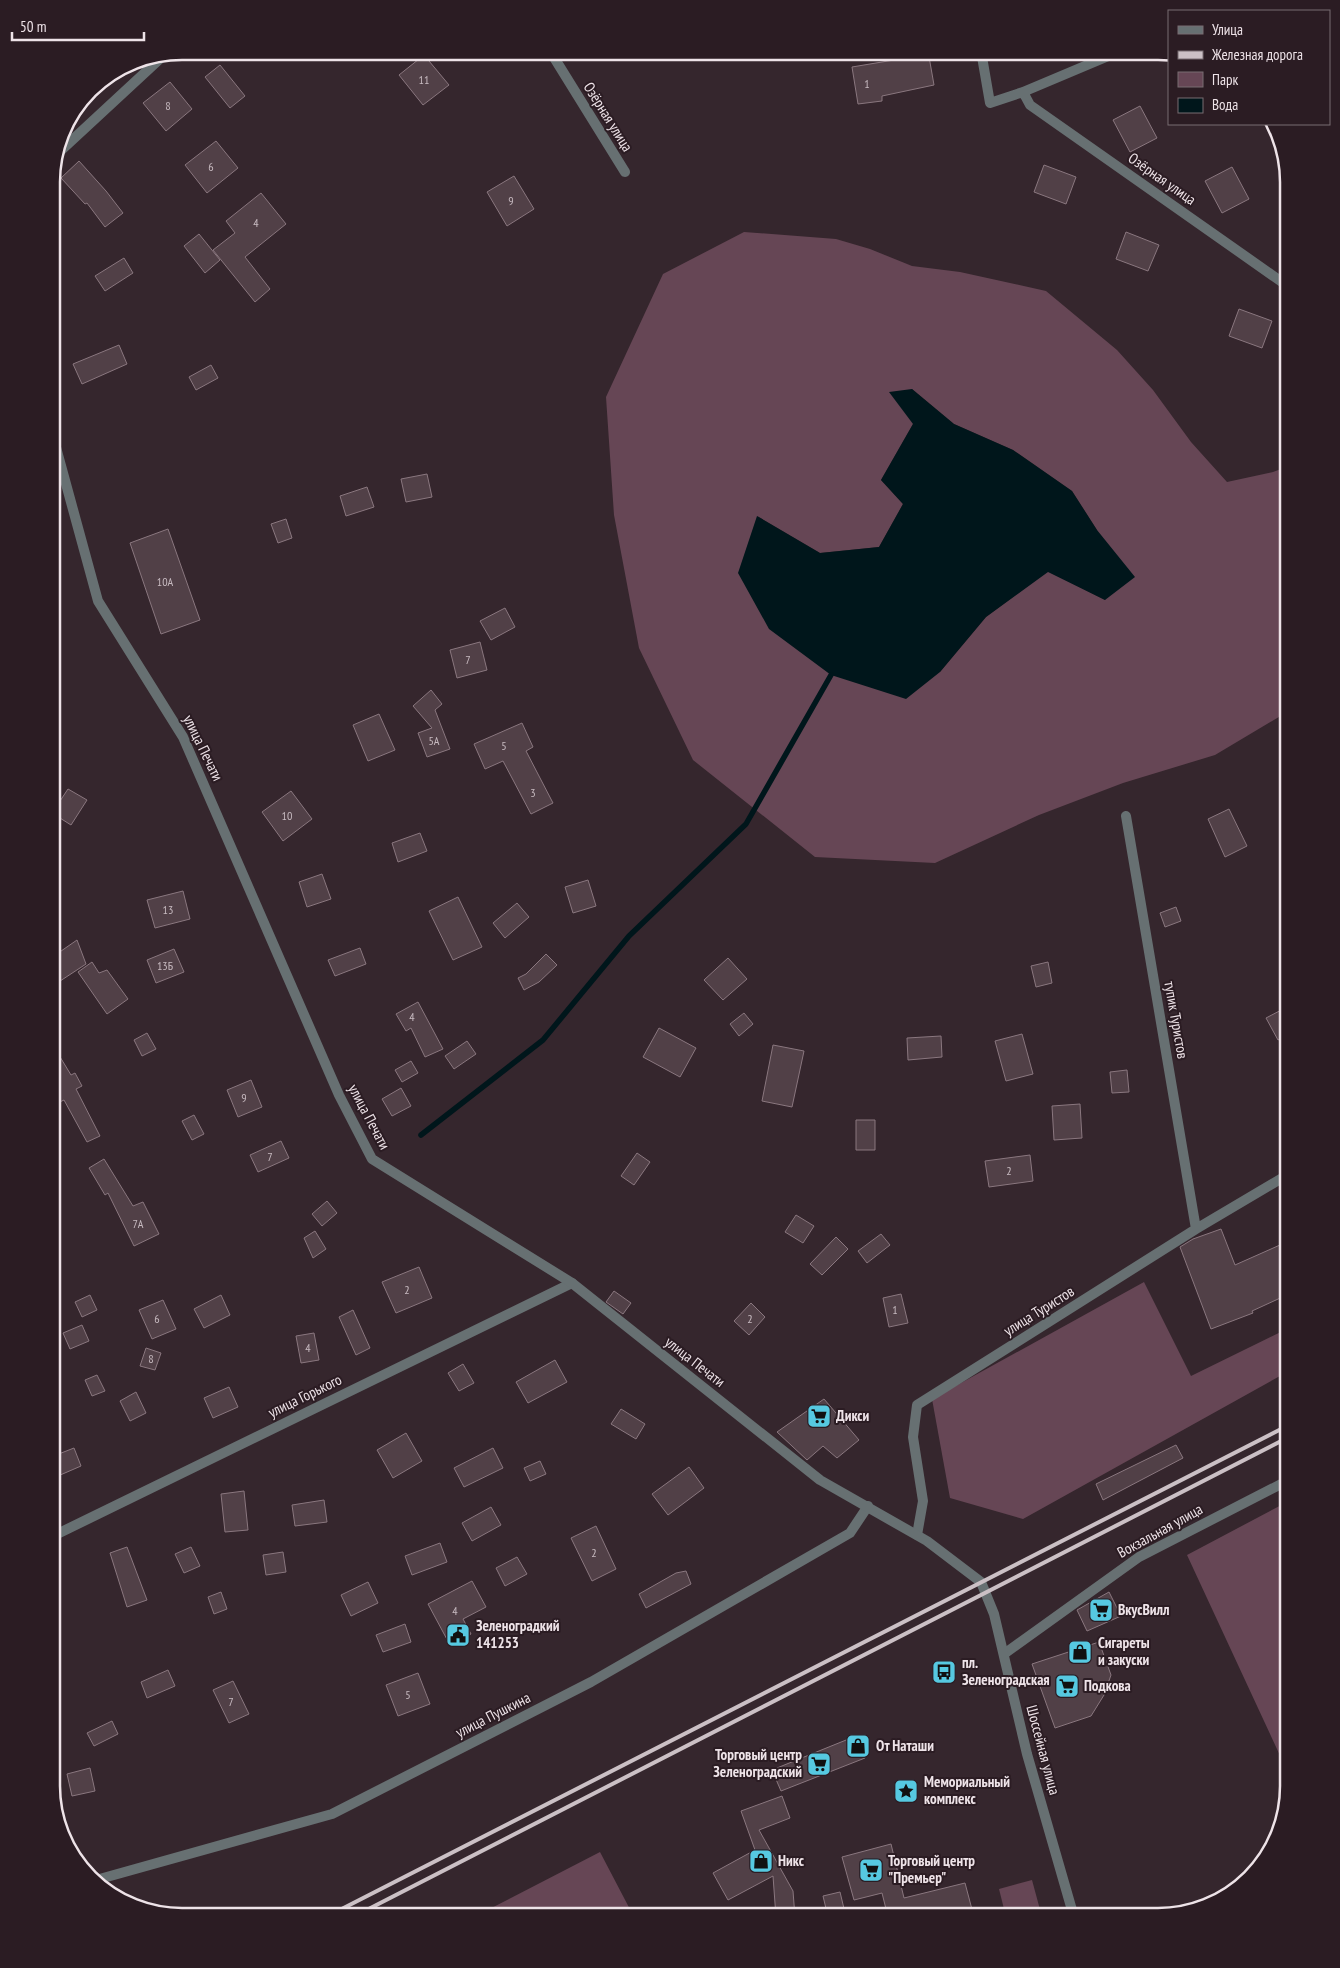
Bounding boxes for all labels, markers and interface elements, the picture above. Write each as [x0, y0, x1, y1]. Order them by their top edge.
scale bar [12, 10, 145, 42]
legend [1168, 10, 1330, 125]
text: 50 m [20, 17, 46, 36]
text: Улица [1212, 20, 1243, 39]
text: Железная дорога [1211, 45, 1303, 64]
text: Парк [1212, 70, 1238, 89]
house number: 11 [419, 72, 429, 87]
house number: 1 [864, 76, 870, 91]
street label: Озёрная улица [580, 78, 637, 155]
text: Вода [1212, 95, 1238, 114]
house number: 8 [165, 98, 171, 113]
street label: Озёрная улица [1125, 148, 1200, 209]
house number: 6 [208, 159, 214, 174]
house number: 9 [508, 193, 514, 208]
house number: 4 [253, 215, 259, 230]
house number: 10А [157, 574, 174, 589]
house number: 7 [465, 652, 471, 667]
street label: улица Печати [179, 712, 228, 784]
house number: 5А [428, 733, 440, 748]
house number: 5 [501, 738, 507, 753]
house number: 3 [530, 785, 536, 800]
house number: 10 [282, 808, 292, 823]
house number: 13 [163, 902, 173, 917]
house number: 13Б [157, 958, 173, 973]
street label: тупик Туристов [1160, 980, 1193, 1060]
house number: 4 [409, 1009, 415, 1024]
street label: улица Печати [344, 1081, 395, 1153]
house number: 9 [241, 1090, 247, 1105]
house number: 7 [267, 1149, 273, 1164]
house number: 2 [1006, 1163, 1012, 1178]
house number: 7А [132, 1216, 144, 1231]
street label: улица Туристов [1000, 1281, 1078, 1340]
house number: 2 [404, 1282, 410, 1297]
house number: 1 [892, 1302, 898, 1317]
house number: 6 [154, 1311, 160, 1326]
house number: 2 [747, 1311, 753, 1326]
street label: улица Печати [661, 1332, 729, 1391]
house number: 4 [305, 1340, 311, 1355]
house number: 8 [148, 1351, 154, 1366]
street label: улица Горького [265, 1370, 345, 1422]
supermarket icon: Дикси [806, 1403, 832, 1429]
place label: Дикси [836, 1406, 870, 1425]
street label: Вокзальная улица [1114, 1499, 1206, 1562]
house number: 2 [591, 1545, 597, 1560]
supermarket icon: ВкусВилл [1088, 1597, 1114, 1623]
place label: ВкусВилл [1118, 1600, 1170, 1619]
house number: 4 [452, 1603, 458, 1618]
place label: Зеленоградкий 141253 [476, 1616, 560, 1652]
public building icon: Зеленоградкий 141253 [445, 1622, 471, 1648]
place label: Сигареты и закуски [1098, 1633, 1150, 1669]
shop icon: Сигареты и закуски [1067, 1639, 1093, 1665]
place label: пл. Зеленоградская [962, 1653, 1050, 1689]
bus stop icon: пл. Зеленоградская [931, 1659, 957, 1685]
supermarket icon: Подкова [1054, 1673, 1080, 1699]
place label: Подкова [1084, 1676, 1131, 1695]
house number: 5 [405, 1687, 411, 1702]
street label: улица Пушкина [452, 1688, 533, 1741]
house number: 7 [228, 1694, 234, 1709]
street label: Шоссейная улица [1022, 1703, 1065, 1797]
shop icon: От Наташи [845, 1733, 871, 1759]
place label: От Наташи [876, 1736, 934, 1755]
place label: Торговый центр Зеленоградский [713, 1745, 802, 1781]
supermarket icon: Торговый центр Зеленоградский [806, 1751, 832, 1777]
place label: Мемориальный комплекс [924, 1772, 1010, 1808]
place icon: Мемориальный комплекс [893, 1778, 919, 1804]
shop icon: Никс [748, 1848, 774, 1874]
place label: Никс [778, 1851, 805, 1870]
place label: Торговый центр "Премьер" [888, 1851, 975, 1887]
supermarket icon: Торговый центр "Премьер" [858, 1857, 884, 1883]

